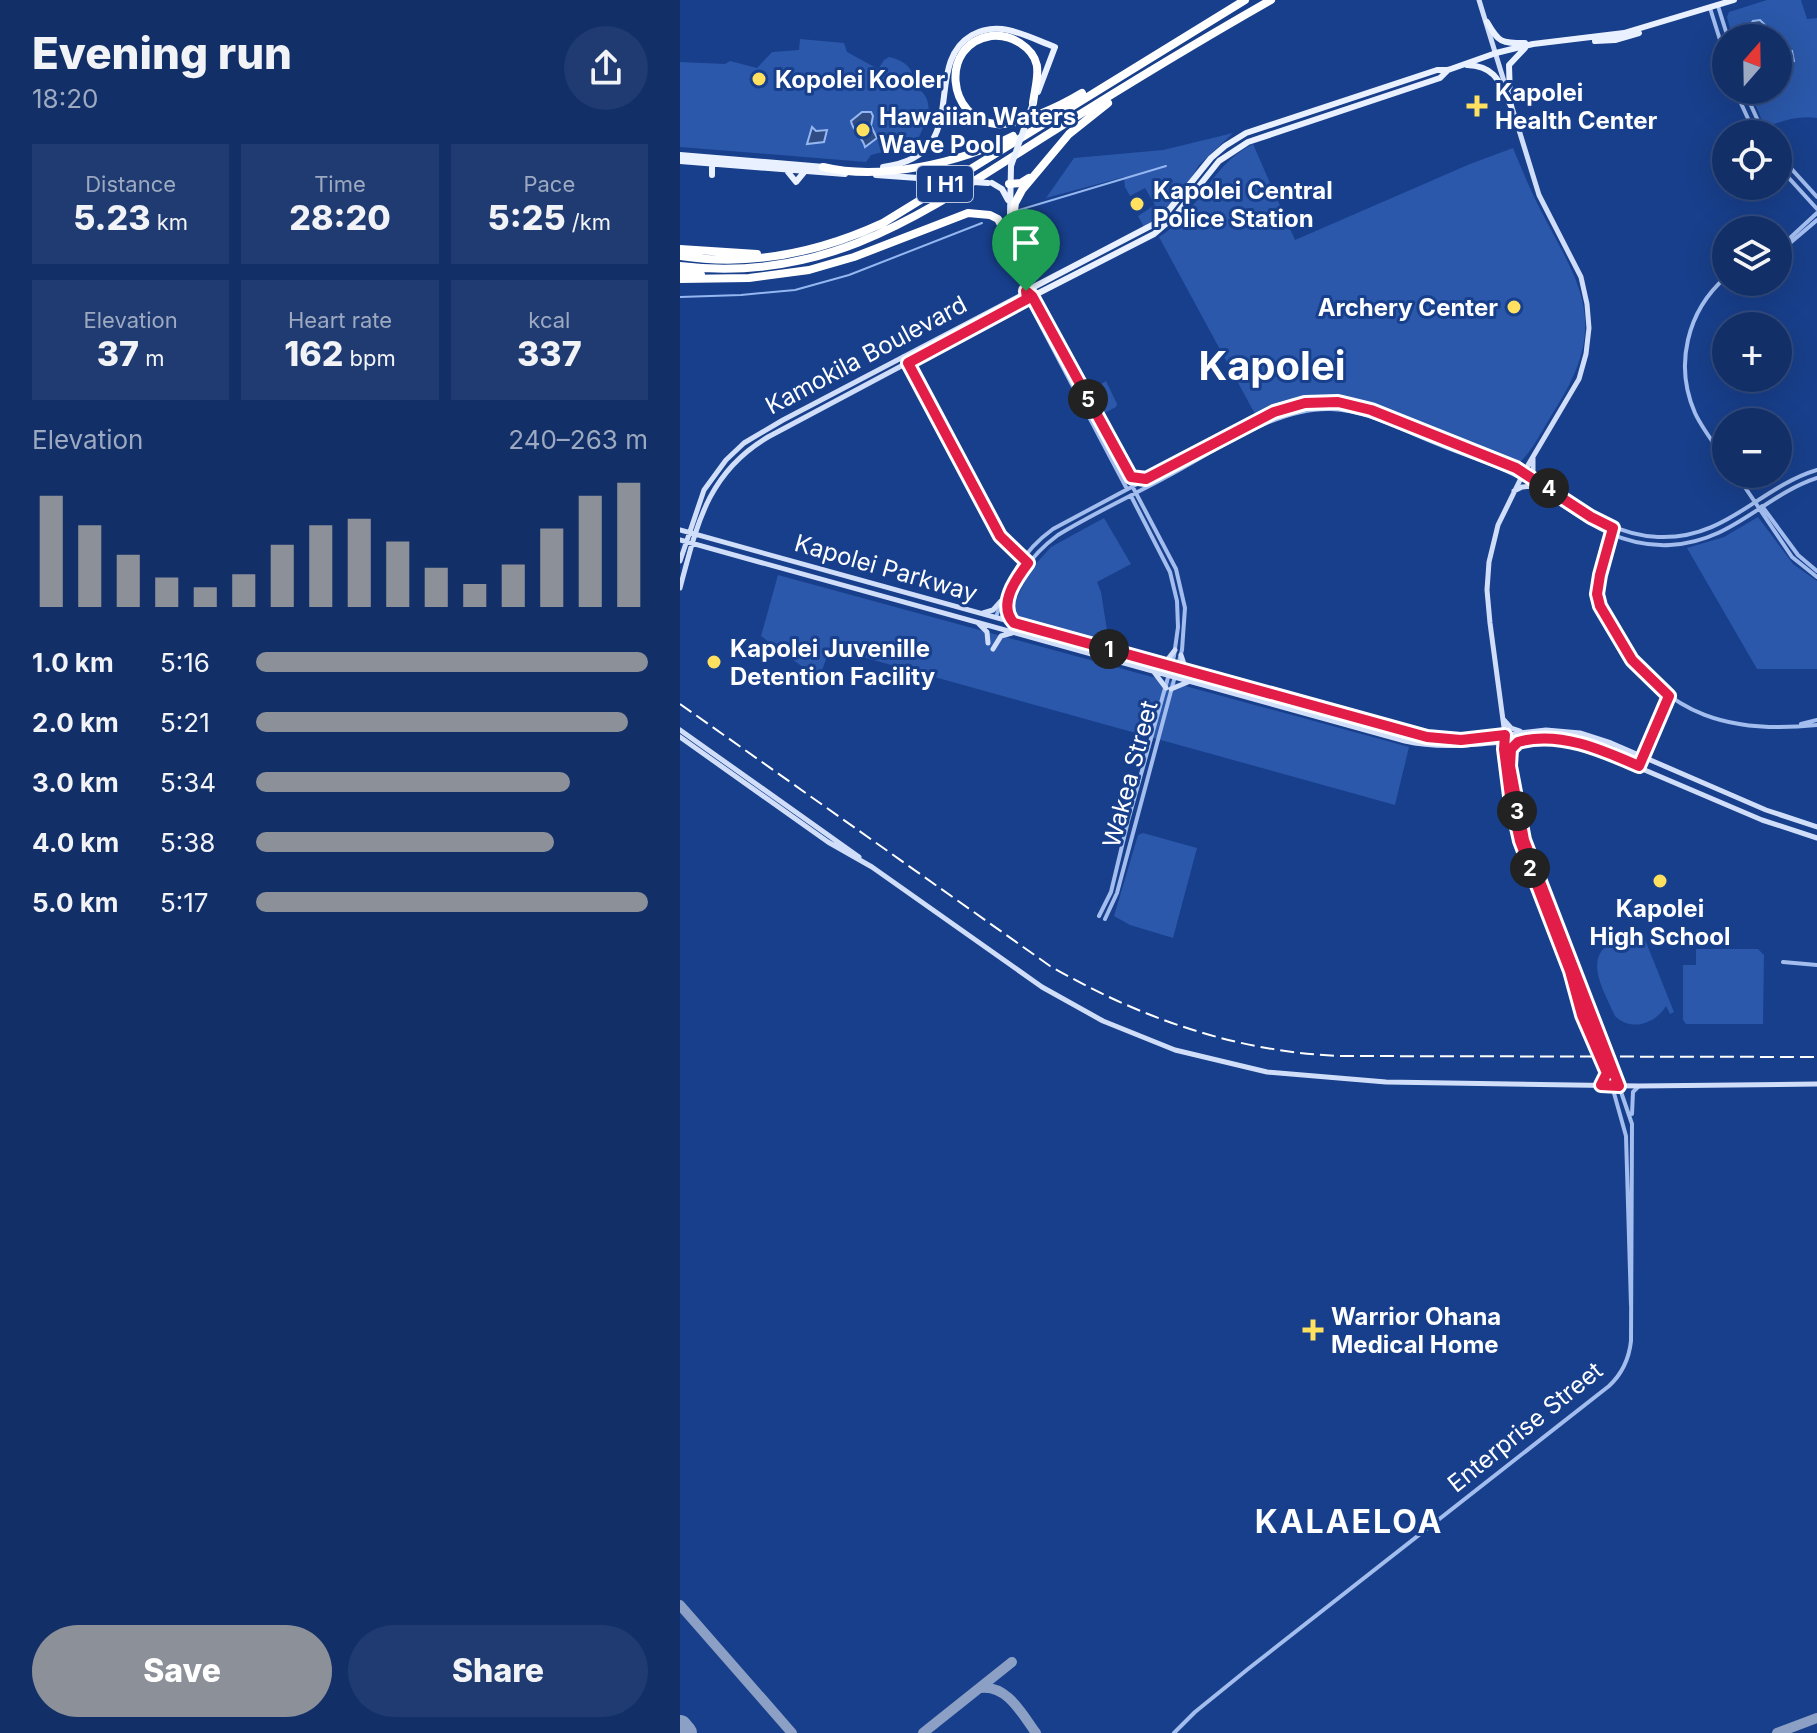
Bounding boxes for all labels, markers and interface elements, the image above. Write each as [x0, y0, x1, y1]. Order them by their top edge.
north arrow [1712, 24, 1792, 104]
map controls [1712, 24, 1792, 488]
text: Evening run [32, 26, 292, 80]
button: share [564, 26, 648, 110]
place label: Kopolei Kooler [775, 65, 945, 94]
marker: Kopolei Kooler [750, 70, 768, 88]
place label: Kapolei Health Center [1495, 78, 1658, 135]
text: 18:20 [32, 83, 98, 114]
marker: Kapolei Health Center [1466, 95, 1488, 117]
place label: Hawaiian Waters Wave Pool [879, 102, 1076, 159]
button: locate [1712, 120, 1792, 200]
marker: Hawaiian Waters Wave Pool [854, 121, 872, 139]
road number: I H1 [917, 166, 973, 202]
text: Distance [85, 171, 176, 197]
text: Time [314, 171, 366, 197]
text: Pace [523, 171, 575, 197]
place label: Kapolei Central Police Station [1153, 176, 1333, 233]
marker: Kapolei Central Police Station [1128, 195, 1146, 213]
text: 5.23 [73, 197, 151, 238]
text: 28:20 [289, 197, 391, 238]
text: 5:25 [488, 197, 566, 238]
text: km [151, 209, 188, 235]
text: /km [566, 209, 611, 235]
pin [992, 209, 1060, 291]
button: layers [1712, 216, 1792, 296]
icon: arrive [1004, 221, 1048, 265]
street label: Kamokila Boulevard [760, 290, 972, 420]
place label: Archery Center [1318, 293, 1498, 322]
marker: Archery Center [1505, 298, 1523, 316]
text: Elevation [84, 307, 178, 333]
text: Heart rate [288, 307, 392, 333]
text: kcal [528, 307, 570, 333]
button: + [1712, 312, 1792, 392]
text: 37 [97, 333, 139, 374]
text: 162 [284, 333, 343, 374]
text: 337 [517, 333, 582, 374]
district label: Kapolei [1198, 341, 1346, 390]
text: m [139, 345, 165, 371]
text: bpm [343, 345, 396, 371]
pin: 5 [1068, 379, 1108, 419]
text: 5 [1081, 386, 1095, 412]
button: − [1712, 408, 1792, 488]
text: Elevation [32, 424, 143, 455]
text: 240–263 m [508, 424, 648, 455]
pin: 4 [1529, 468, 1569, 508]
text: 4 [1542, 475, 1556, 501]
street label: Kapolei Parkway [791, 528, 981, 608]
pin: 1 [1089, 629, 1129, 669]
place label: Kapolei Juvenille Detention Facility [730, 634, 936, 691]
text: 1 [1104, 636, 1114, 662]
text: 1.0 km [32, 647, 114, 678]
text: 5:16 [160, 647, 210, 678]
marker: Kapolei Juvenille Detention Facility [705, 653, 723, 671]
street label: Wakea Street [1096, 697, 1164, 851]
text: 2.0 km [32, 707, 119, 738]
text: 5:21 [160, 707, 210, 738]
text: 3.0 km [32, 767, 119, 798]
text: 5:34 [160, 767, 216, 798]
pin: 3 [1497, 791, 1537, 831]
text: 3 [1510, 798, 1524, 824]
text: 4.0 km [32, 827, 119, 858]
text: 5:38 [160, 827, 215, 858]
pin: 2 [1510, 848, 1550, 888]
text: 2 [1523, 855, 1537, 881]
marker: Kapolei High School [1651, 872, 1669, 890]
text: 5.0 km [32, 887, 118, 918]
text: 5:17 [160, 887, 209, 918]
place label: Kapolei High School [1590, 894, 1730, 951]
place label: Warrior Ohana Medical Home [1331, 1302, 1501, 1359]
marker: Warrior Ohana Medical Home [1302, 1319, 1324, 1341]
street label: Enterprise Street [1442, 1356, 1608, 1498]
district label: KALAELOA [1255, 1502, 1443, 1541]
button: Save [32, 1625, 332, 1717]
button: Share [348, 1625, 648, 1717]

